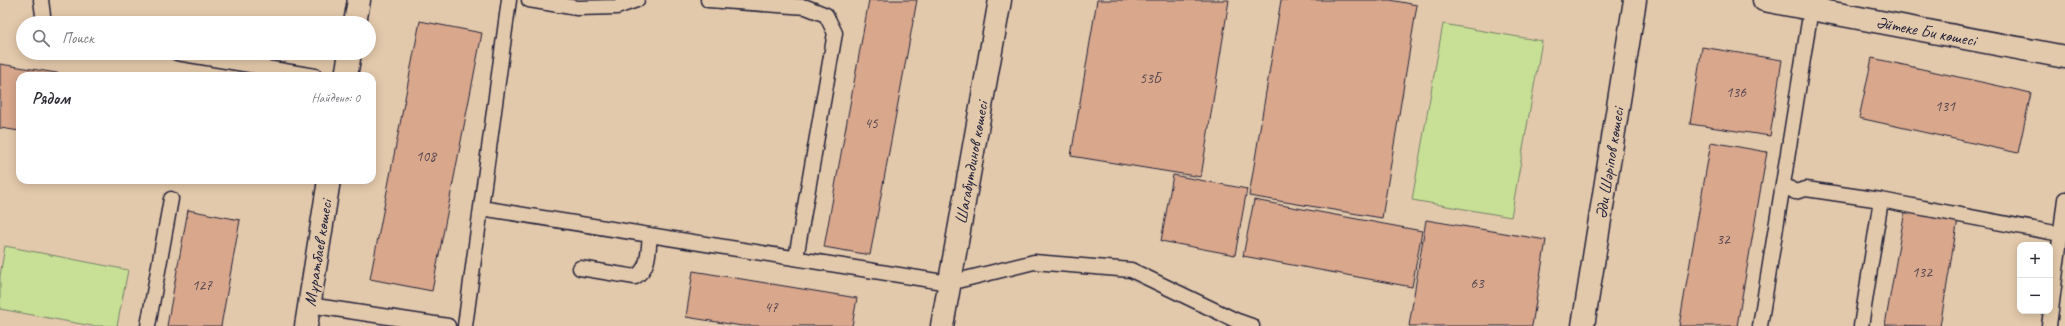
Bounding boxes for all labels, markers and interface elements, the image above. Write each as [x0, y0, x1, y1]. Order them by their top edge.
street label: Әйтеке Би көшесі [1874, 11, 1980, 51]
search box [16, 16, 376, 60]
icon: search [30, 27, 52, 49]
text: Поиск [62, 29, 94, 48]
house number: 53Б [1139, 69, 1163, 88]
house number: 136 [1726, 83, 1747, 102]
text: Рядом [32, 88, 70, 109]
text: Найдено: 0 [312, 90, 360, 106]
house number: 131 [1935, 97, 1956, 116]
street label: Шагабутдинов көшесі [950, 98, 993, 226]
street label: Әди Шәріпов көшесі [1590, 104, 1629, 220]
house number: 45 [864, 114, 879, 133]
house number: 108 [416, 147, 437, 166]
street label: Мұратбаев көшесі [299, 196, 337, 308]
house number: 32 [1716, 230, 1731, 249]
map controls [2017, 242, 2053, 314]
button: + [2017, 242, 2053, 278]
house number: 132 [1912, 263, 1933, 282]
house number: 63 [1470, 274, 1485, 293]
house number: 127 [192, 276, 213, 295]
button: − [2017, 278, 2053, 314]
house number: 47 [764, 298, 779, 317]

